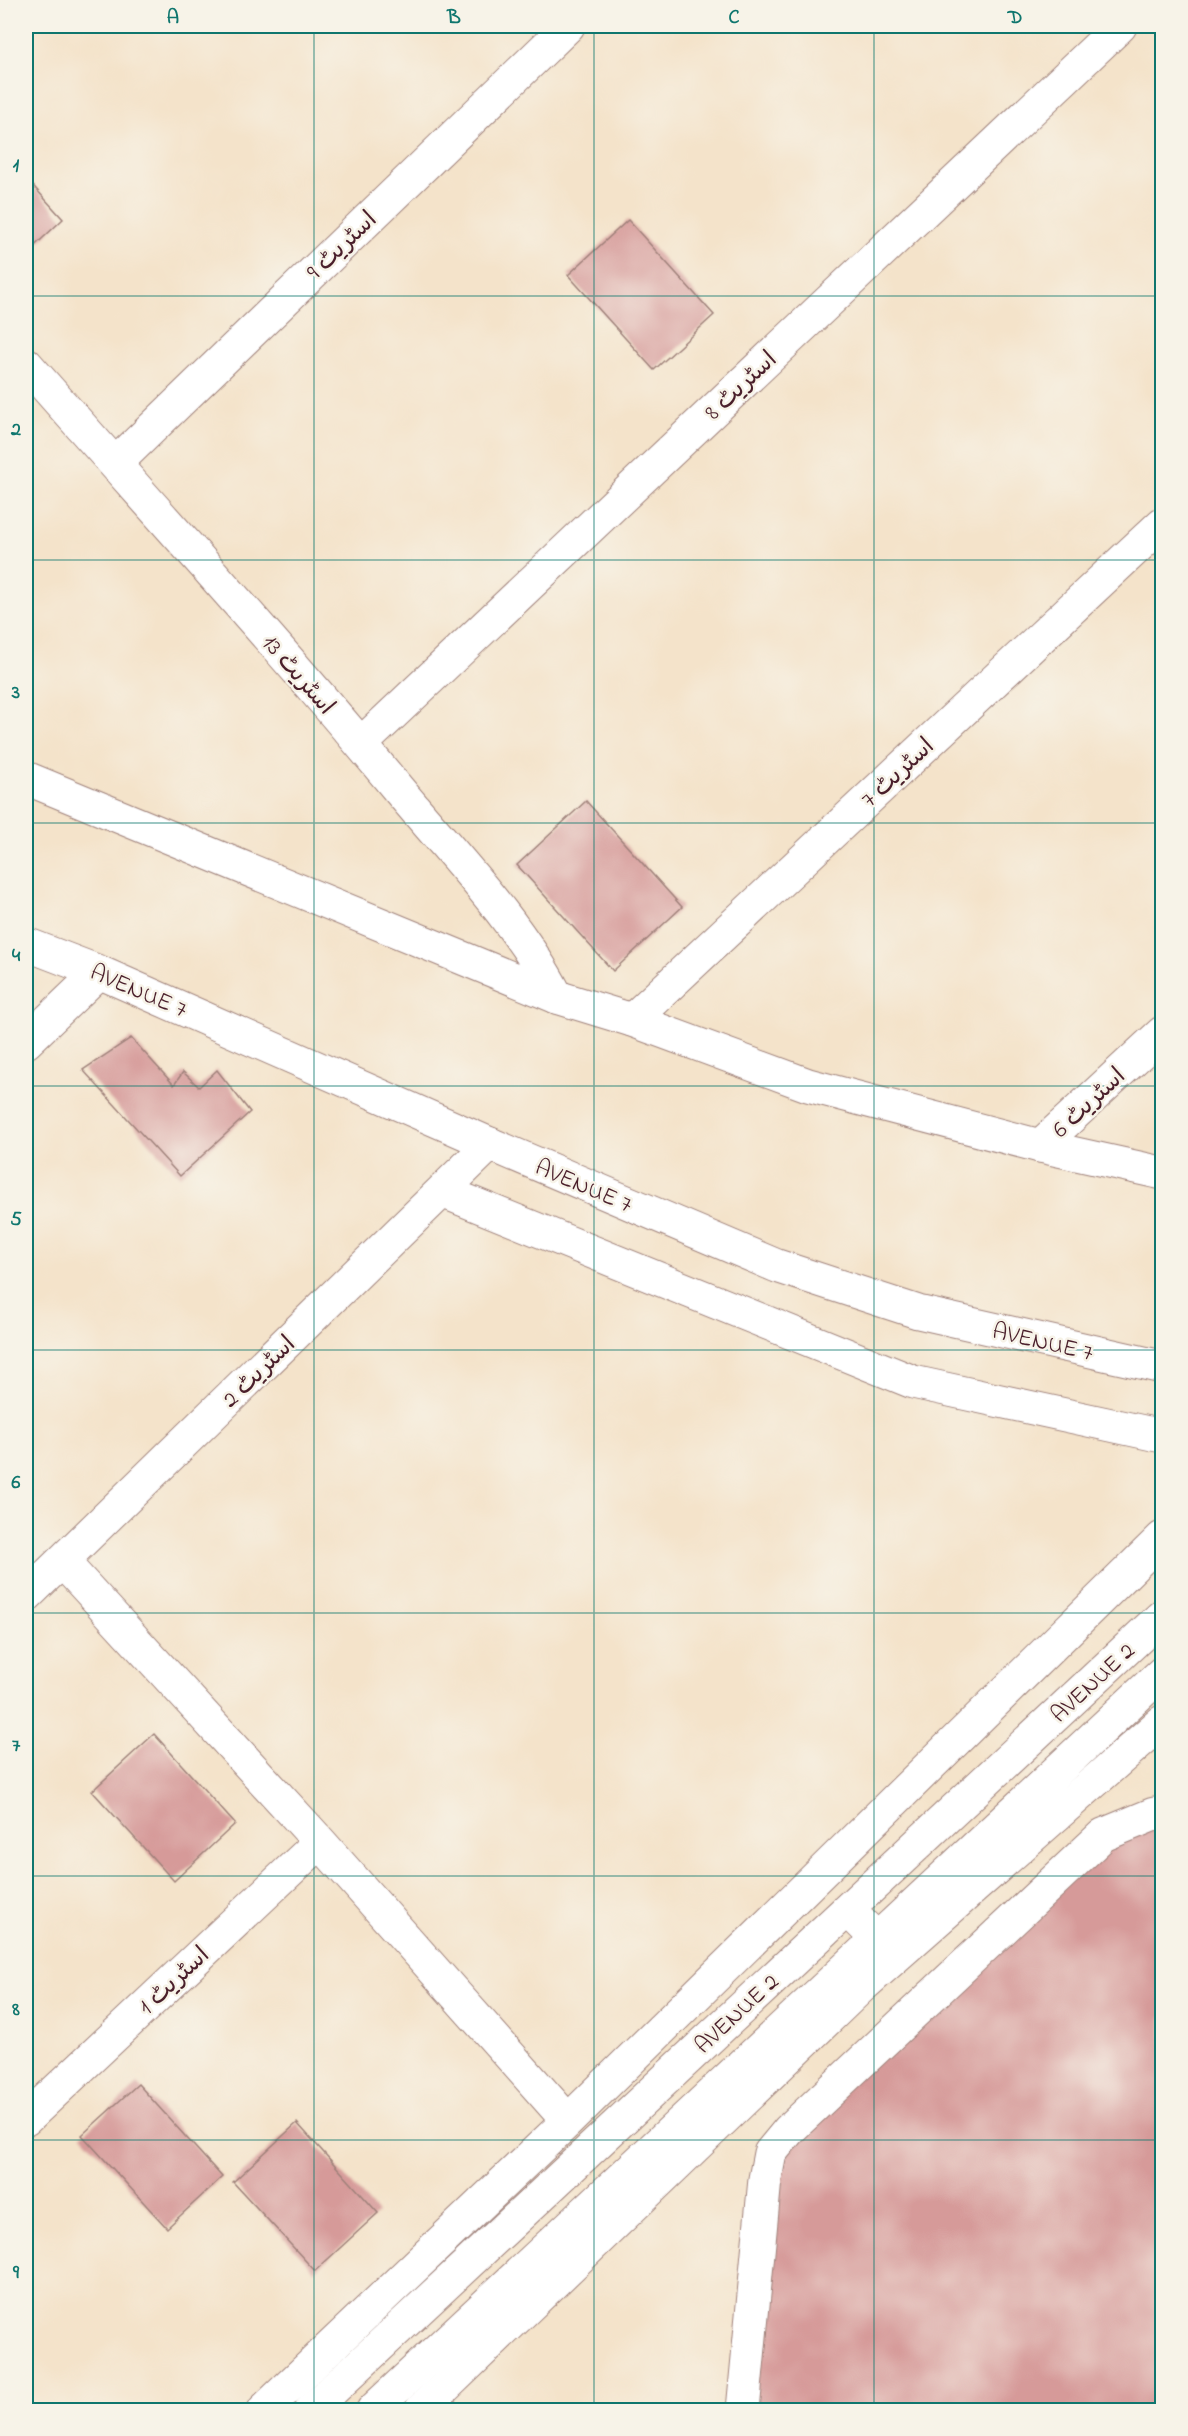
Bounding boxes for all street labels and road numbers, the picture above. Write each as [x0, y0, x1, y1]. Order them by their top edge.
street label: اسٹریٹ 9 [299, 204, 386, 289]
street label: اسٹریٹ 8 [698, 344, 786, 430]
street label: اسٹریٹ 13 [252, 628, 342, 724]
street label: اسٹریٹ 7 [854, 731, 943, 817]
street label: AVENUE 7 [84, 956, 192, 1028]
street label: اسٹریٹ 6 [1045, 1060, 1134, 1147]
street label: AVENUE 7 [529, 1151, 637, 1223]
street label: AVENUE 7 [989, 1315, 1096, 1372]
street label: اسٹریٹ 2 [215, 1329, 305, 1417]
street label: AVENUE 2 [1044, 1635, 1144, 1732]
street label: اسٹریٹ 1 [131, 1939, 218, 2024]
street label: AVENUE 2 [688, 1966, 788, 2063]

